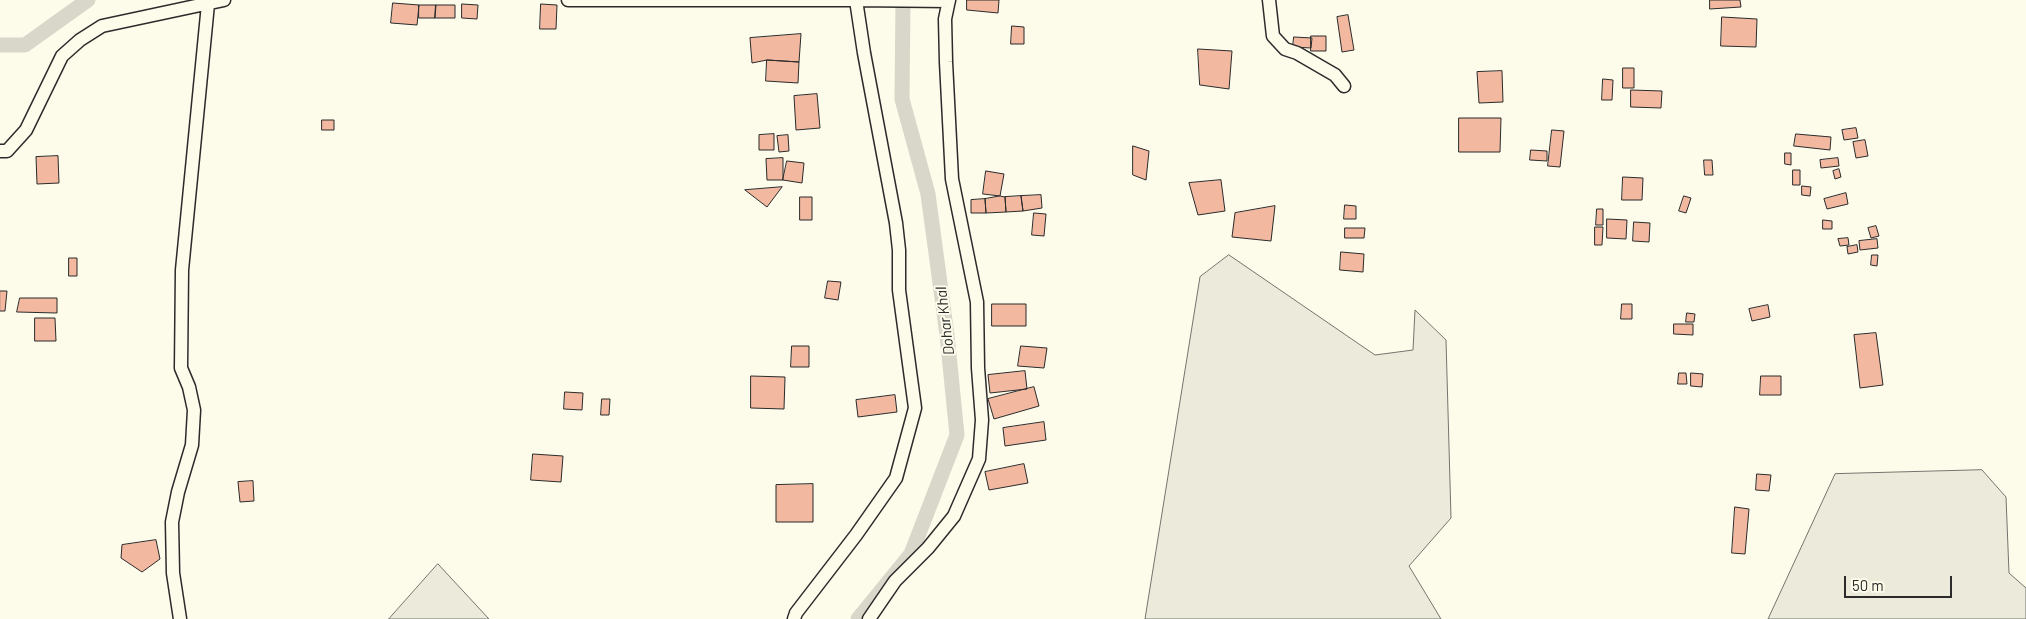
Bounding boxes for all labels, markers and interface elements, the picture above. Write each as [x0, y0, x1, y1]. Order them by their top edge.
water label: Dohar Khal [932, 286, 958, 356]
scale bar [1846, 566, 1954, 598]
text: 50 m [1852, 576, 1884, 594]

